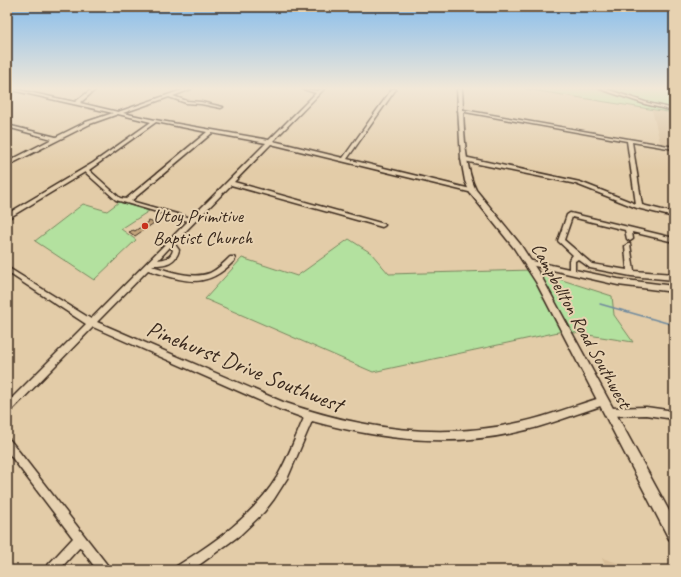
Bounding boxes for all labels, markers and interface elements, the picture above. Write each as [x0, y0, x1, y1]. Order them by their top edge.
place label: Utoy Primitive Baptist Church [153, 204, 254, 250]
marker: Utoy Primitive Baptist Church [140, 221, 150, 231]
street label: Campbellton Road Southwest [526, 239, 637, 414]
street label: Pinehurst Drive Southwest [143, 314, 350, 420]

